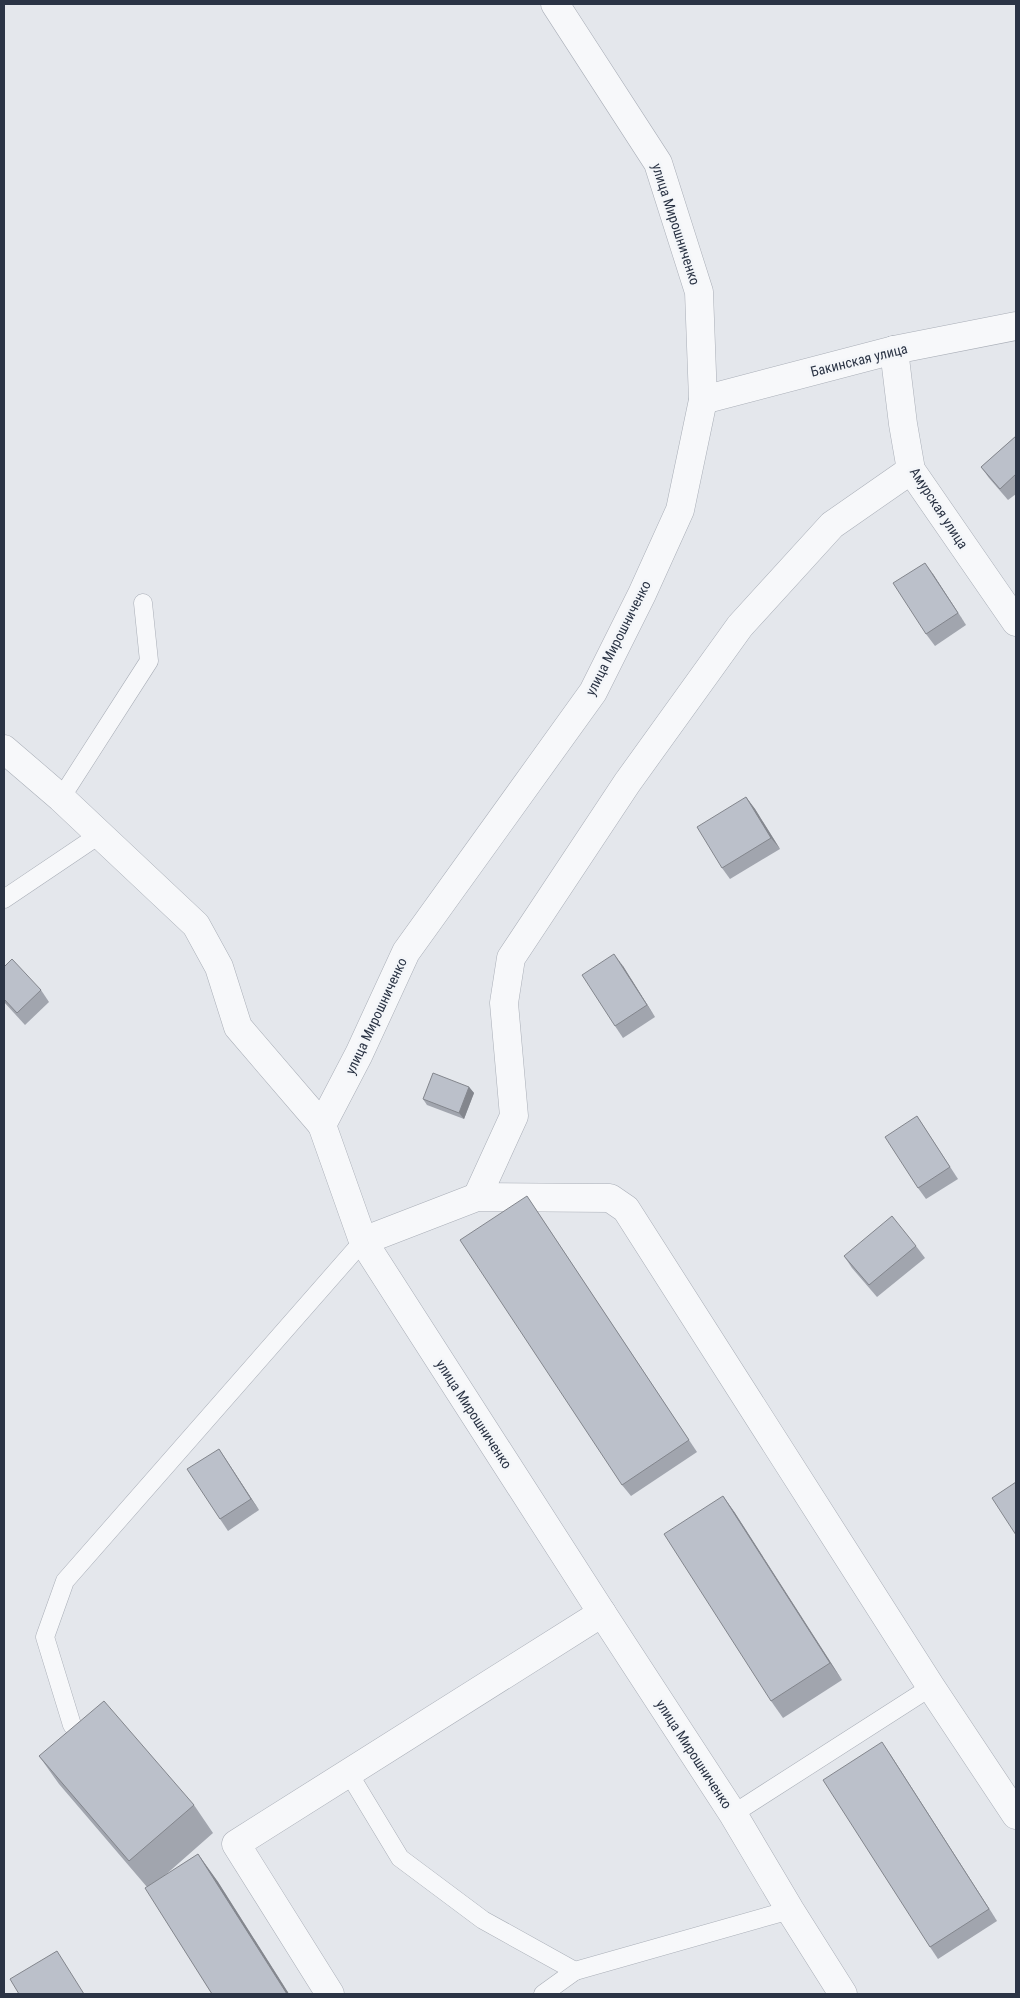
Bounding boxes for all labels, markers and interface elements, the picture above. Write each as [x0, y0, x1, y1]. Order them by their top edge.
street label: улица Мирошниченко [649, 161, 703, 287]
street label: Бакинская улица [809, 340, 909, 380]
street label: Амурская улица [907, 464, 971, 552]
street label: улица Мирошниченко [582, 578, 654, 698]
street label: улица Мирошниченко [342, 955, 410, 1077]
street label: улица Мирошниченко [433, 1356, 515, 1472]
street label: улица Мирошниченко [653, 1696, 735, 1812]

